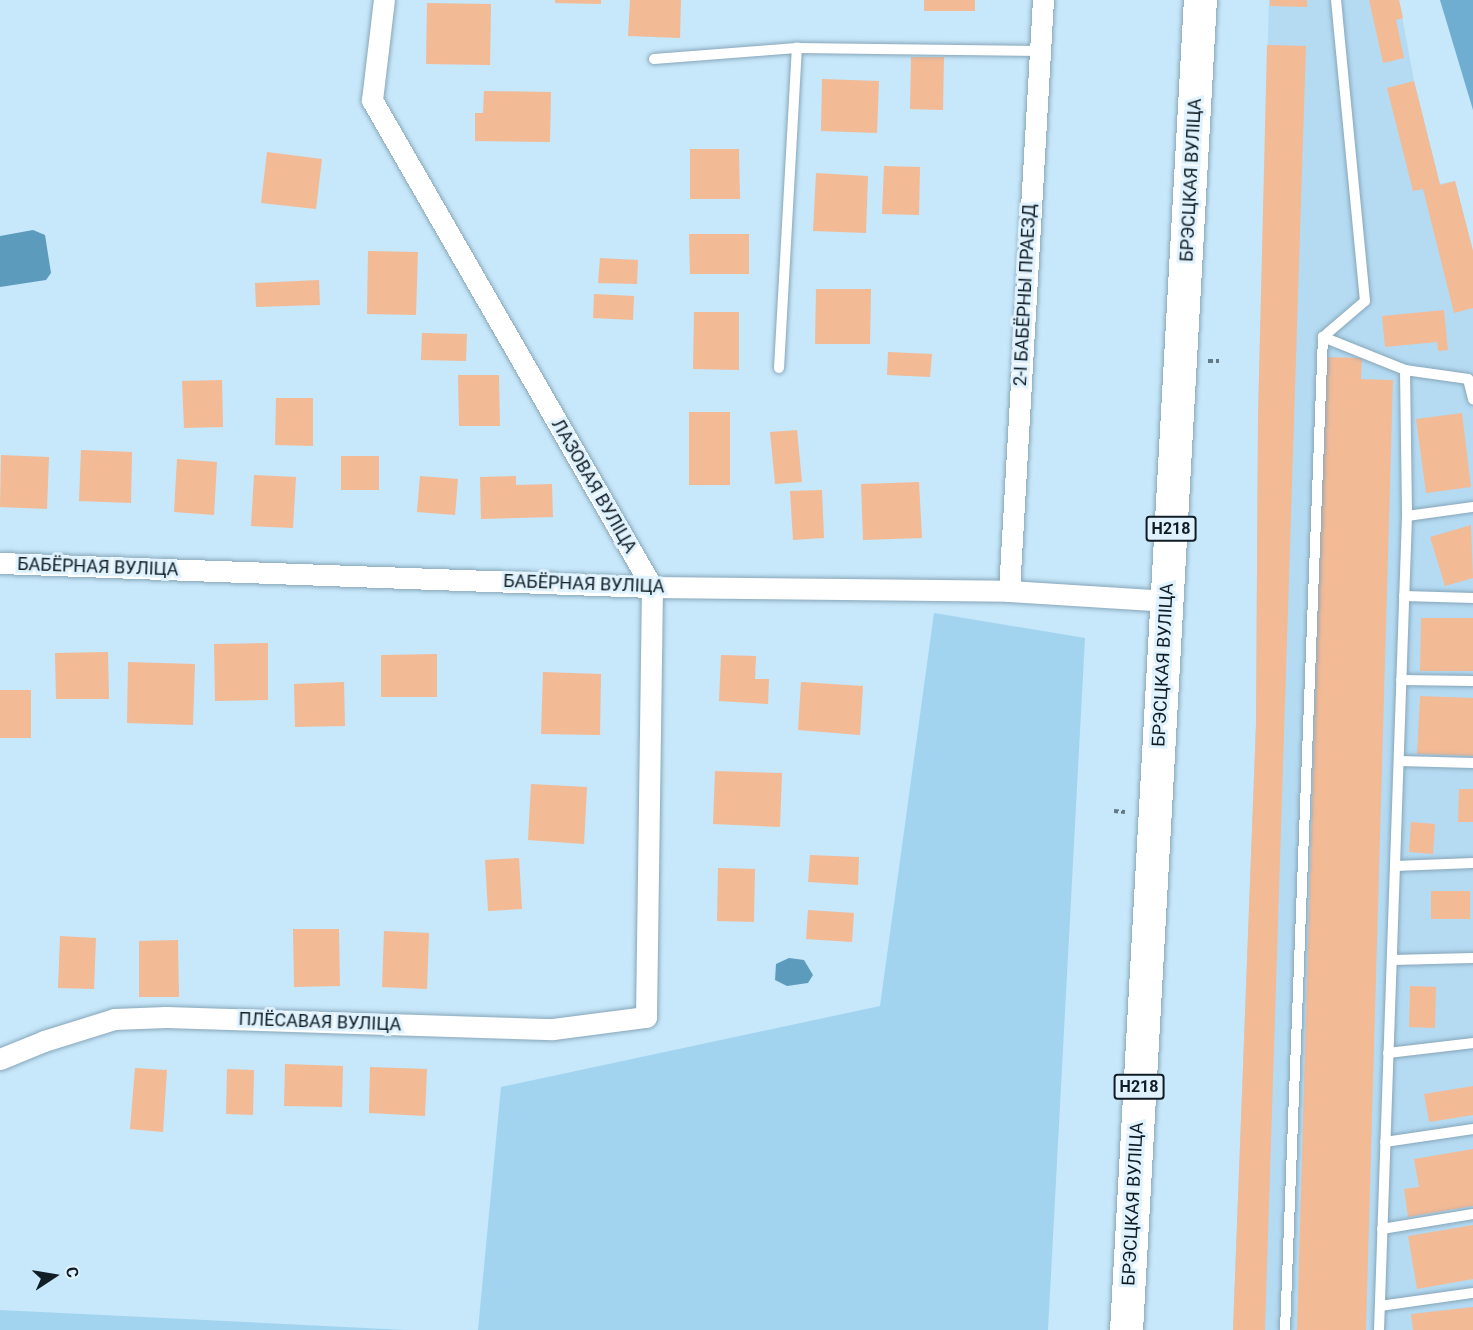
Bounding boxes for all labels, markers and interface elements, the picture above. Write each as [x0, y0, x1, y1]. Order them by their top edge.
street label: БРЭСЦКАЯ ВУЛІЦА [1176, 98, 1206, 262]
street label: 2-І БАБЁРНЫ ПРАЕЗД [1009, 203, 1041, 387]
street label: ЛАЗОВАЯ ВУЛІЦА [547, 415, 641, 557]
road number: Н218 [1146, 516, 1196, 542]
street label: БАБЁРНАЯ ВУЛІЦА [17, 553, 179, 581]
street label: БАБЁРНАЯ ВУЛІЦА [503, 570, 665, 598]
street label: БРЭСЦКАЯ ВУЛІЦА [1148, 583, 1178, 747]
street label: ПЛЁСАВАЯ ВУЛІЦА [238, 1008, 402, 1036]
road number: Н218 [1114, 1074, 1164, 1100]
street label: БРЭСЦКАЯ ВУЛІЦА [1118, 1122, 1148, 1286]
north arrow [24, 1246, 84, 1306]
text: С [62, 1265, 82, 1279]

